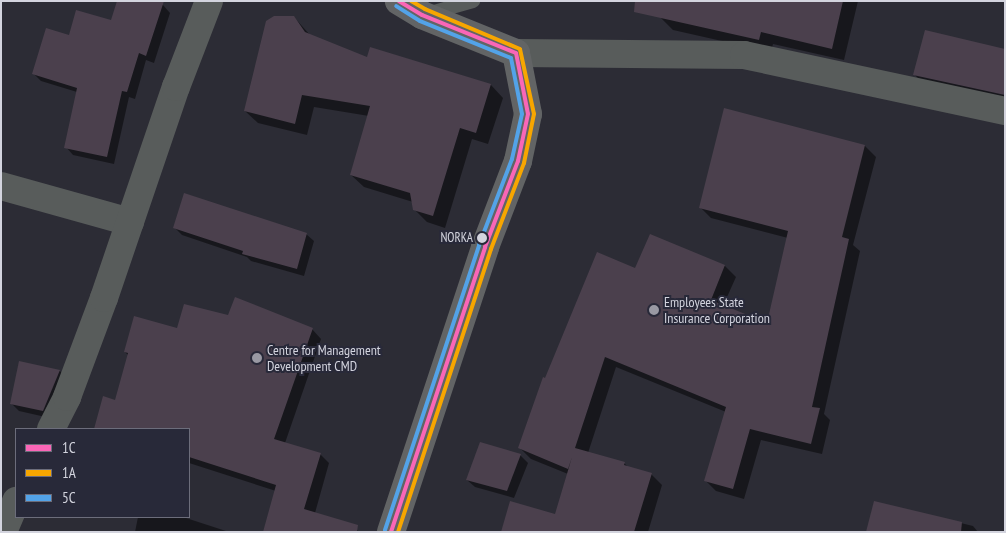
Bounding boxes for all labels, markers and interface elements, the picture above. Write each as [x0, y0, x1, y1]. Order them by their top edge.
place label: NORKA [440, 230, 473, 246]
marker: NORKA [477, 233, 487, 243]
place label: Employees State Insurance Corporation [664, 294, 770, 326]
marker: Employees State Insurance Corporation [648, 304, 660, 316]
place label: Centre for Management Development CMD [267, 342, 381, 374]
marker: Centre for Management Development CMD [251, 352, 263, 364]
legend [15, 428, 190, 518]
text: 1C [62, 438, 76, 457]
text: 1A [62, 463, 76, 482]
text: 5C [62, 488, 76, 507]

